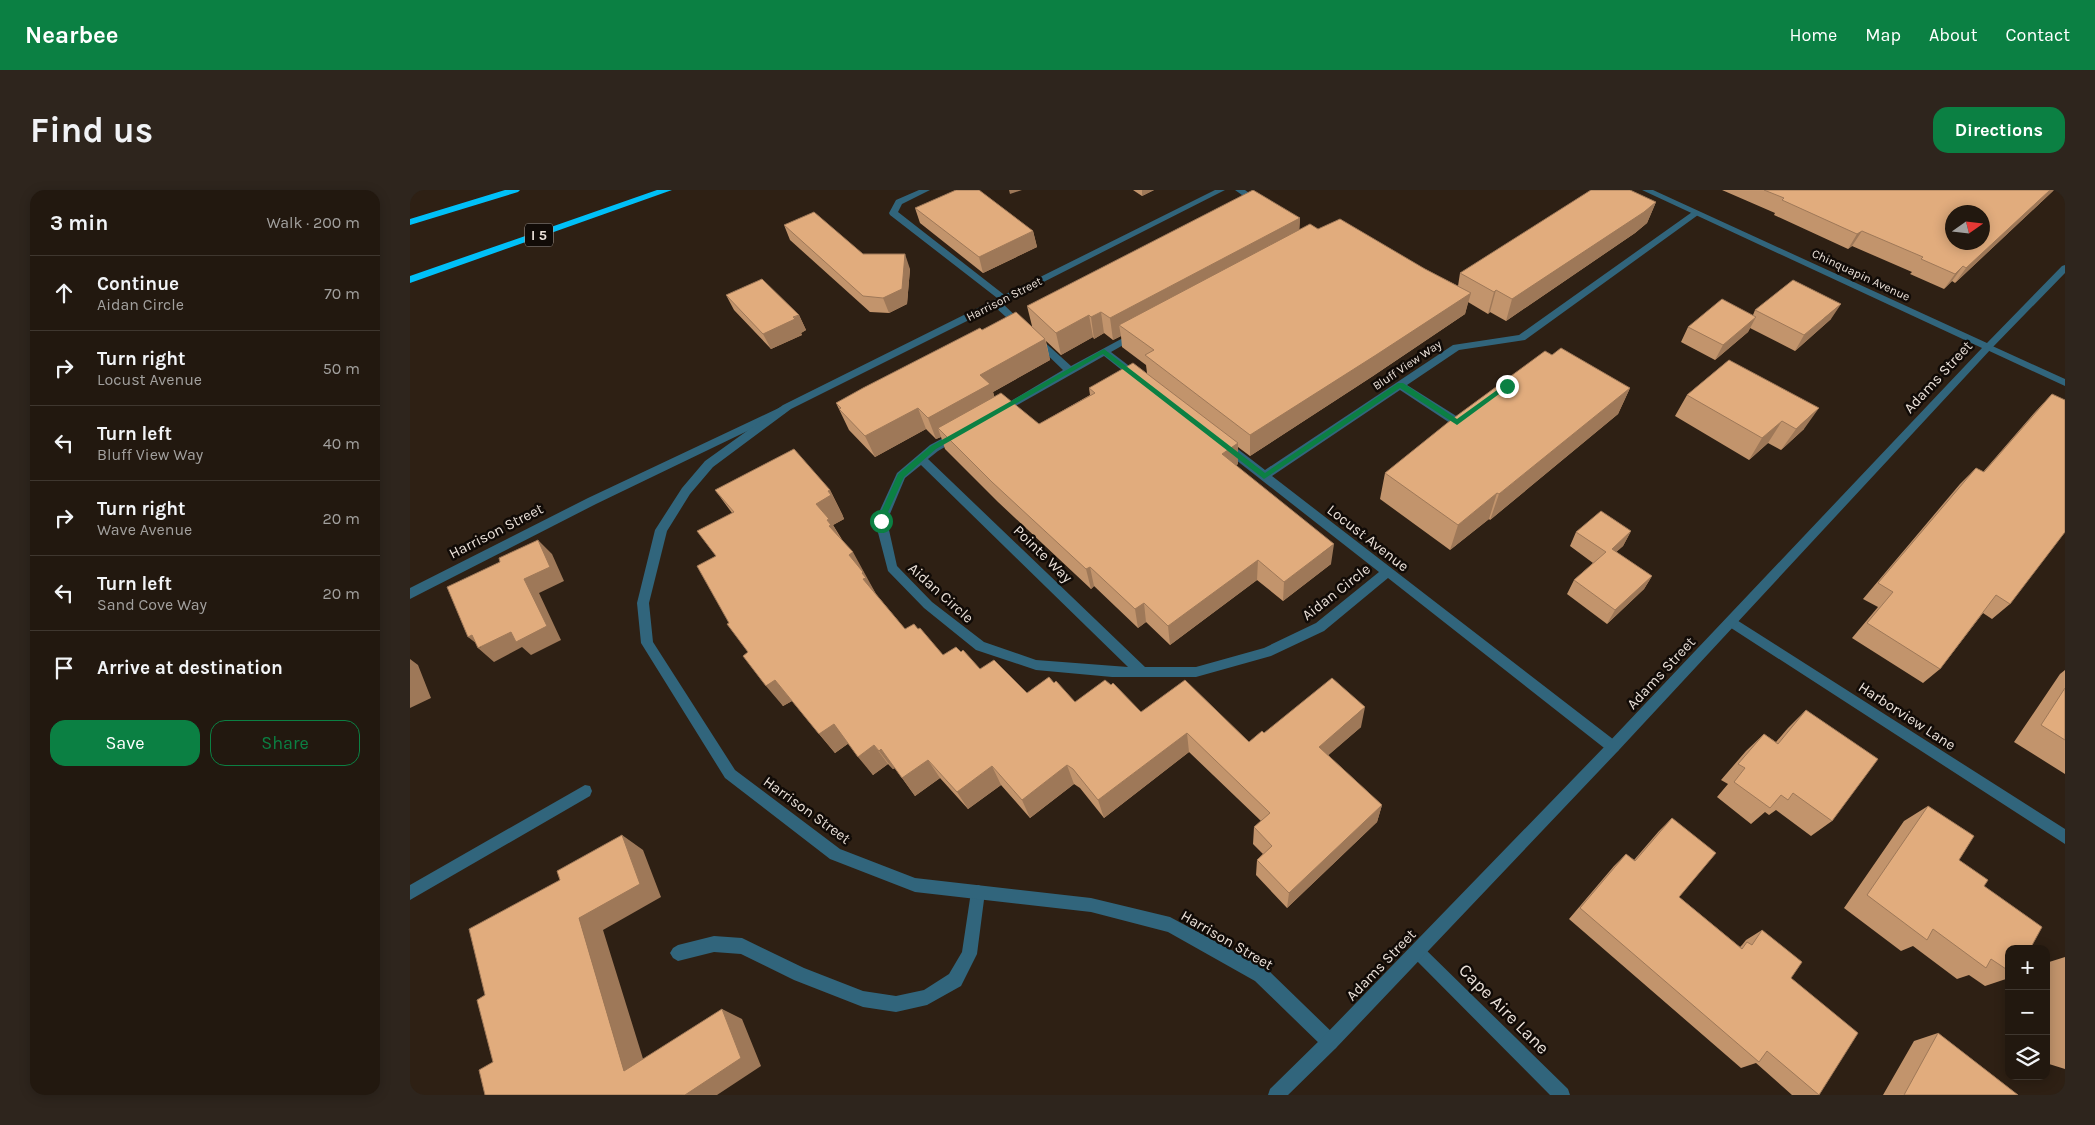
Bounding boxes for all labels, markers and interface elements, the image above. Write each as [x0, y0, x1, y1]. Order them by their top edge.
text: Nearbee [25, 21, 119, 49]
text: Home [1789, 24, 1837, 46]
text: Map [1865, 24, 1901, 46]
text: About [1929, 24, 1978, 46]
text: Contact [2006, 24, 2070, 46]
button: Directions [1933, 107, 2065, 153]
text: Find us [30, 110, 153, 151]
north arrow [1945, 205, 1990, 250]
text: 3 min [50, 211, 108, 235]
text: Walk · 200 m [266, 213, 360, 232]
road number: I 5 [525, 224, 553, 246]
street label: Chinquapin Avenue [1810, 246, 1912, 304]
text: Continue [97, 273, 179, 295]
street label: Harrison Street [964, 274, 1044, 324]
icon: ahead [50, 279, 78, 307]
text: 70 m [324, 284, 360, 303]
text: Aidan Circle [97, 295, 184, 314]
street label: Bluff View Way [1370, 337, 1444, 393]
street label: Adams Street [1900, 337, 1976, 417]
text: Turn right [97, 348, 186, 370]
icon: right [50, 354, 78, 382]
text: 50 m [323, 359, 360, 378]
text: Locust Avenue [97, 370, 202, 389]
route end [1496, 375, 1519, 398]
text: Turn left [97, 423, 172, 445]
icon: left [50, 429, 78, 457]
text: 40 m [323, 434, 360, 453]
text: Bluff View Way [97, 445, 203, 464]
text: Turn right [97, 498, 186, 520]
street label: Harrison Street [446, 499, 546, 563]
street label: Locust Avenue [1324, 501, 1412, 575]
icon: right [50, 504, 78, 532]
text: 20 m [322, 509, 360, 528]
route start [870, 510, 893, 533]
text: Wave Avenue [97, 520, 192, 539]
street label: Pointe Way [1010, 521, 1076, 587]
street label: Aidan Circle [905, 559, 977, 627]
street label: Aidan Circle [1298, 560, 1374, 624]
text: Turn left [97, 573, 172, 595]
icon: left [50, 579, 78, 607]
text: 20 m [322, 584, 360, 603]
text: Sand Cove Way [97, 595, 207, 614]
street label: Adams Street [1623, 633, 1699, 713]
icon: arrive [50, 654, 78, 682]
text: Arrive at destination [97, 657, 283, 679]
street label: Harborview Lane [1855, 678, 1959, 754]
button: Save [50, 720, 200, 766]
button: Share [210, 720, 360, 766]
street label: Harrison Street [760, 772, 854, 848]
street label: Harrison Street [1178, 906, 1277, 974]
street label: Adams Street [1342, 925, 1420, 1004]
map controls [2005, 945, 2050, 1080]
button: + [2005, 945, 2050, 990]
street label: Cape Aire Lane [1454, 959, 1554, 1059]
button: − [2005, 990, 2050, 1035]
button: layers [2005, 1035, 2050, 1080]

